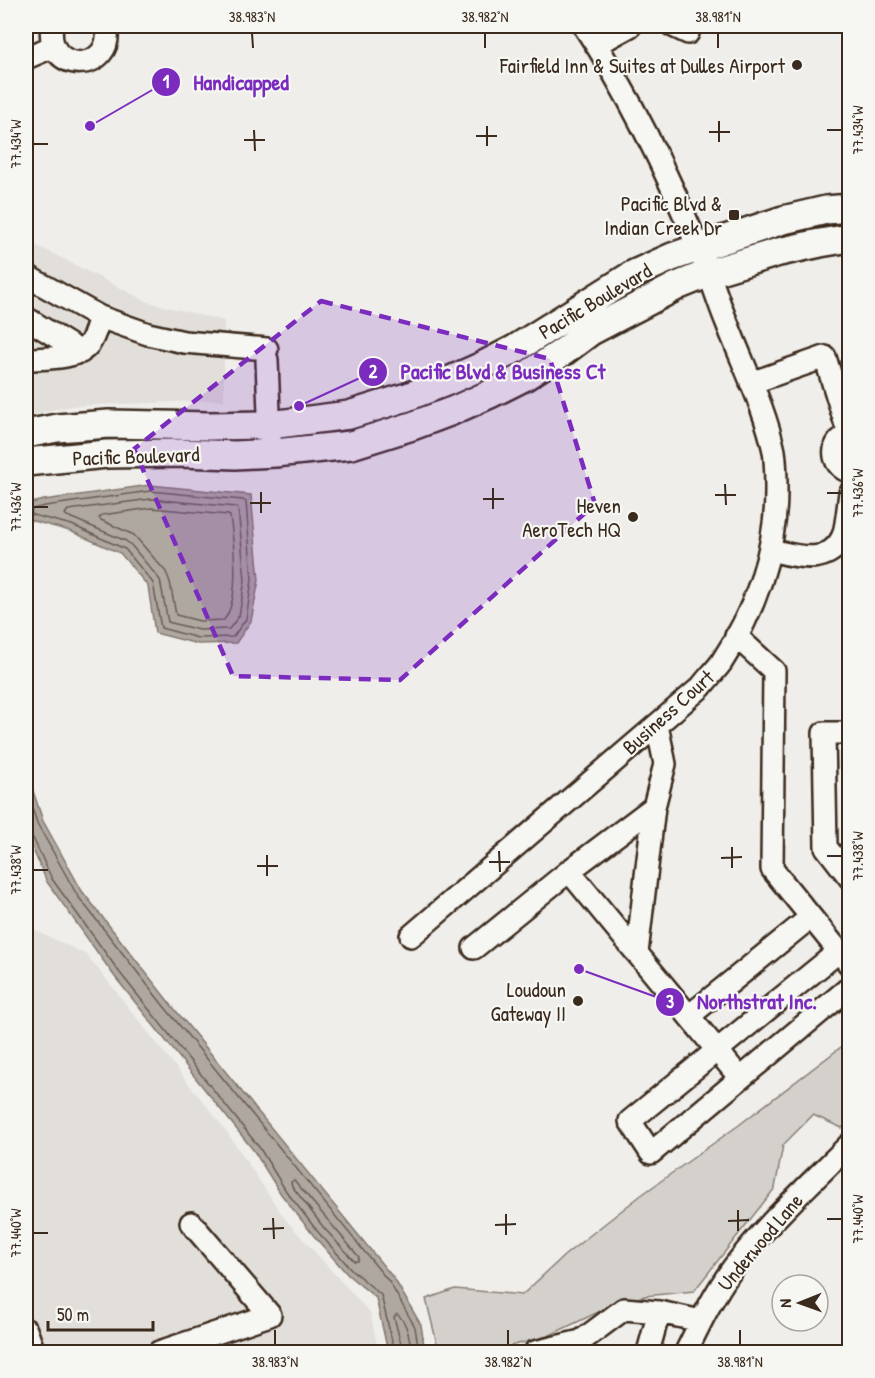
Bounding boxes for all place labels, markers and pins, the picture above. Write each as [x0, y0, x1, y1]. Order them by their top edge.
place label: Fairfield Inn & Suites at Dulles Airport [499, 51, 786, 80]
marker: Fairfield Inn & Suites at Dulles Airport [790, 58, 804, 72]
callout: Handicapped [151, 62, 301, 102]
place label: Pacific Blvd & Indian Creek Dr [604, 189, 722, 242]
marker: Pacific Blvd & Indian Creek Dr [727, 208, 741, 222]
callout: Pacific Blvd & Business Ct [358, 352, 617, 392]
place label: Heven AeroTech HQ [522, 491, 621, 544]
marker: Heven AeroTech HQ [626, 510, 640, 524]
place label: Loudoun Gateway II [491, 975, 566, 1028]
callout: Northstrat Inc. [655, 982, 829, 1022]
marker: Loudoun Gateway II [571, 994, 585, 1008]

